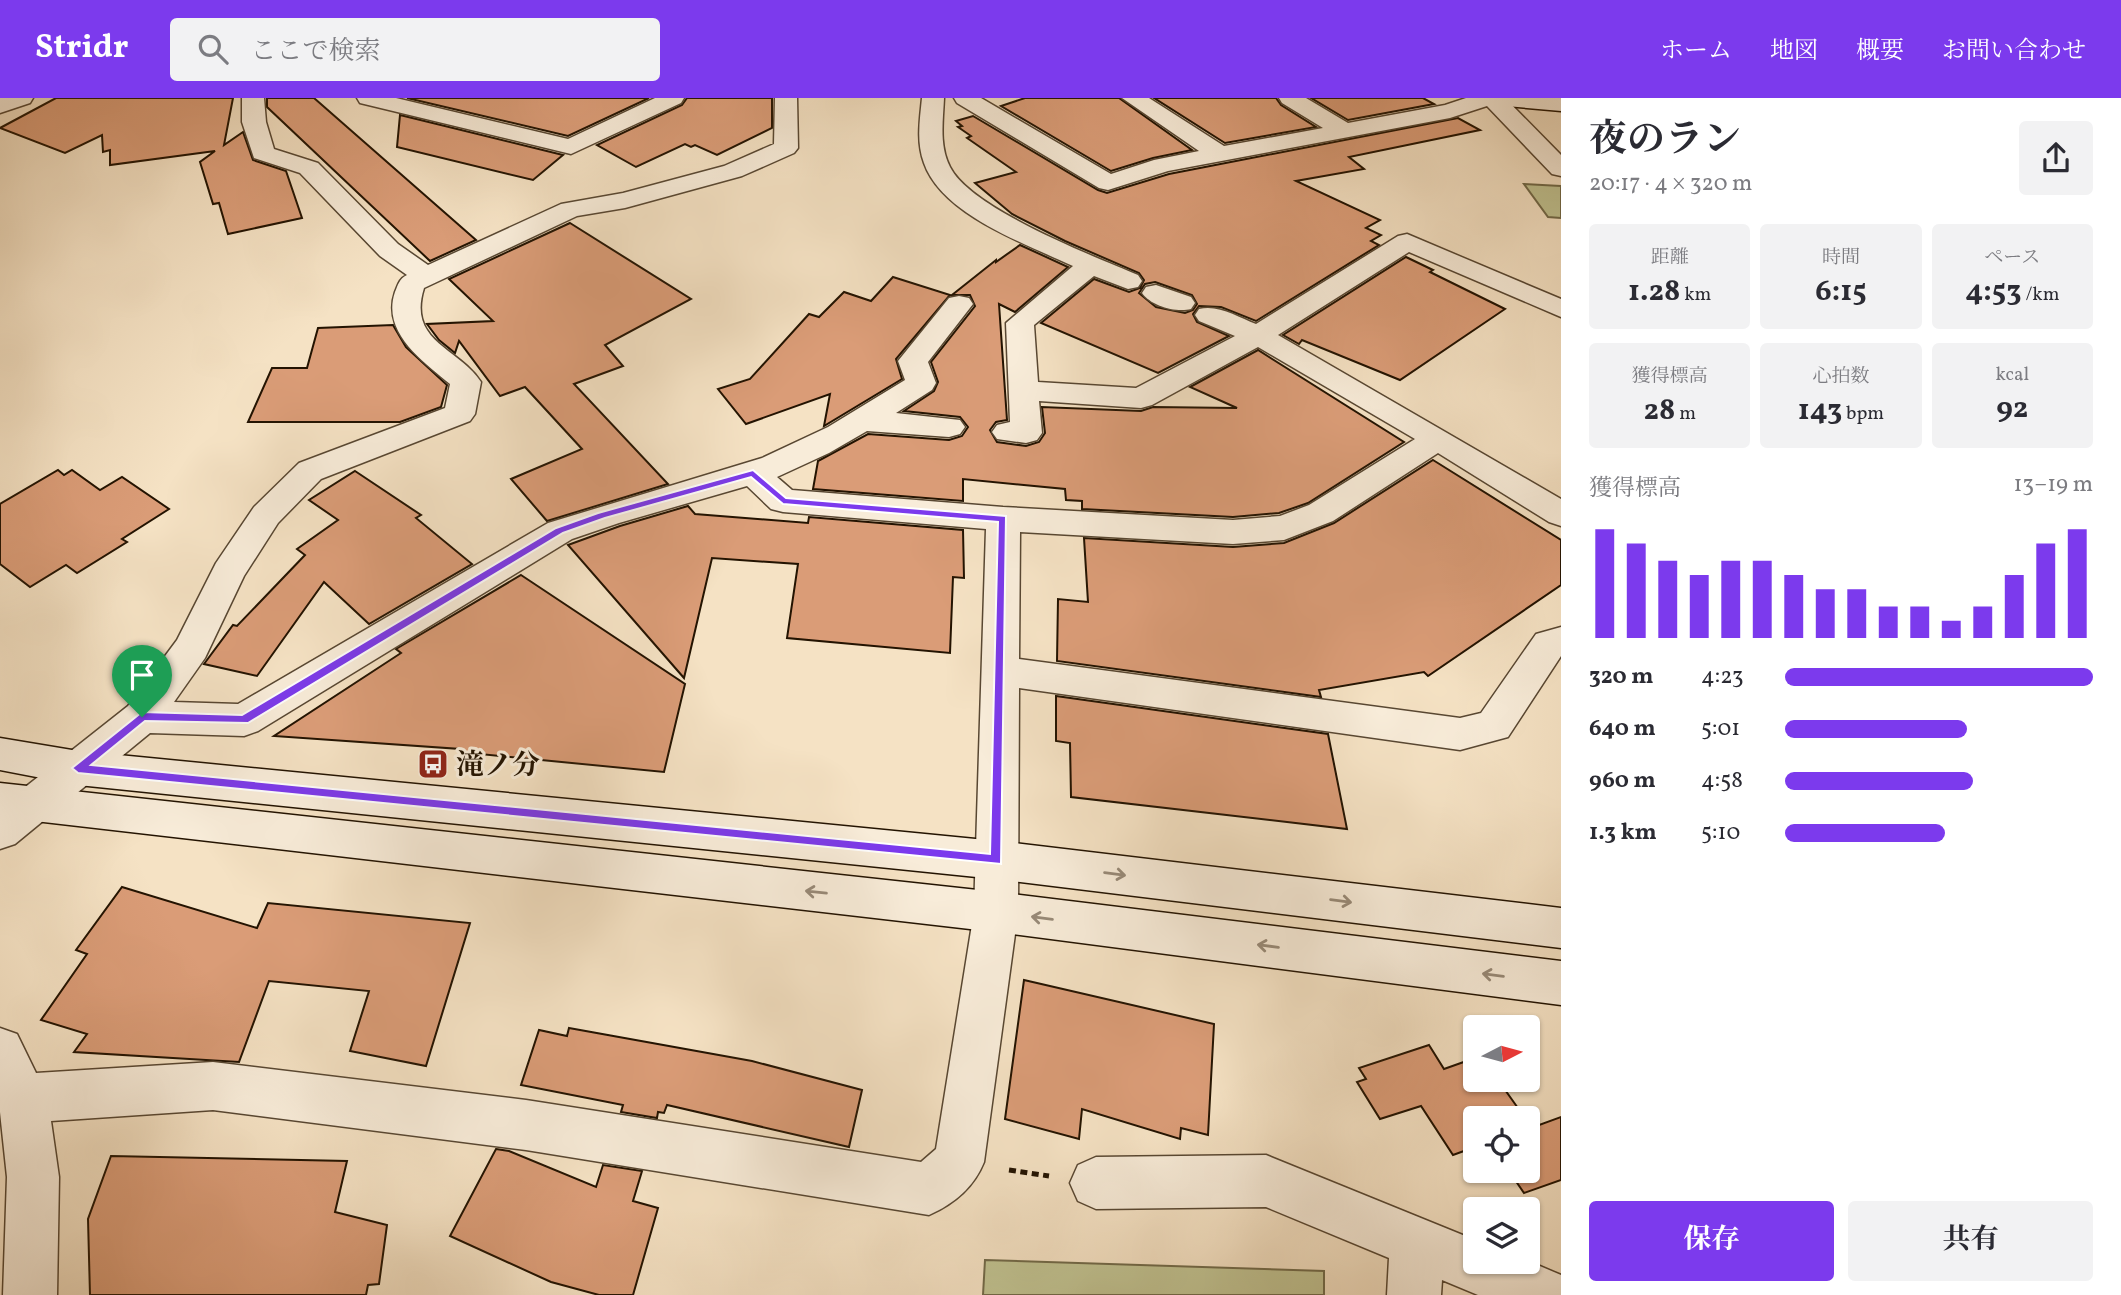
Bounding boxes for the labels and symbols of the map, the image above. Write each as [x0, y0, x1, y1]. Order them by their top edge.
pin [112, 645, 172, 717]
bus stop icon: 滝ノ分 [416, 747, 450, 781]
place label: 滝ノ分 [456, 747, 540, 786]
one-way arrow [1103, 868, 1126, 881]
one-way arrow [805, 886, 828, 899]
one-way arrow [1329, 895, 1352, 908]
one-way arrow [1031, 912, 1054, 925]
one-way arrow [1257, 940, 1279, 953]
one-way arrow [1482, 968, 1505, 981]
north arrow [1463, 1015, 1540, 1092]

